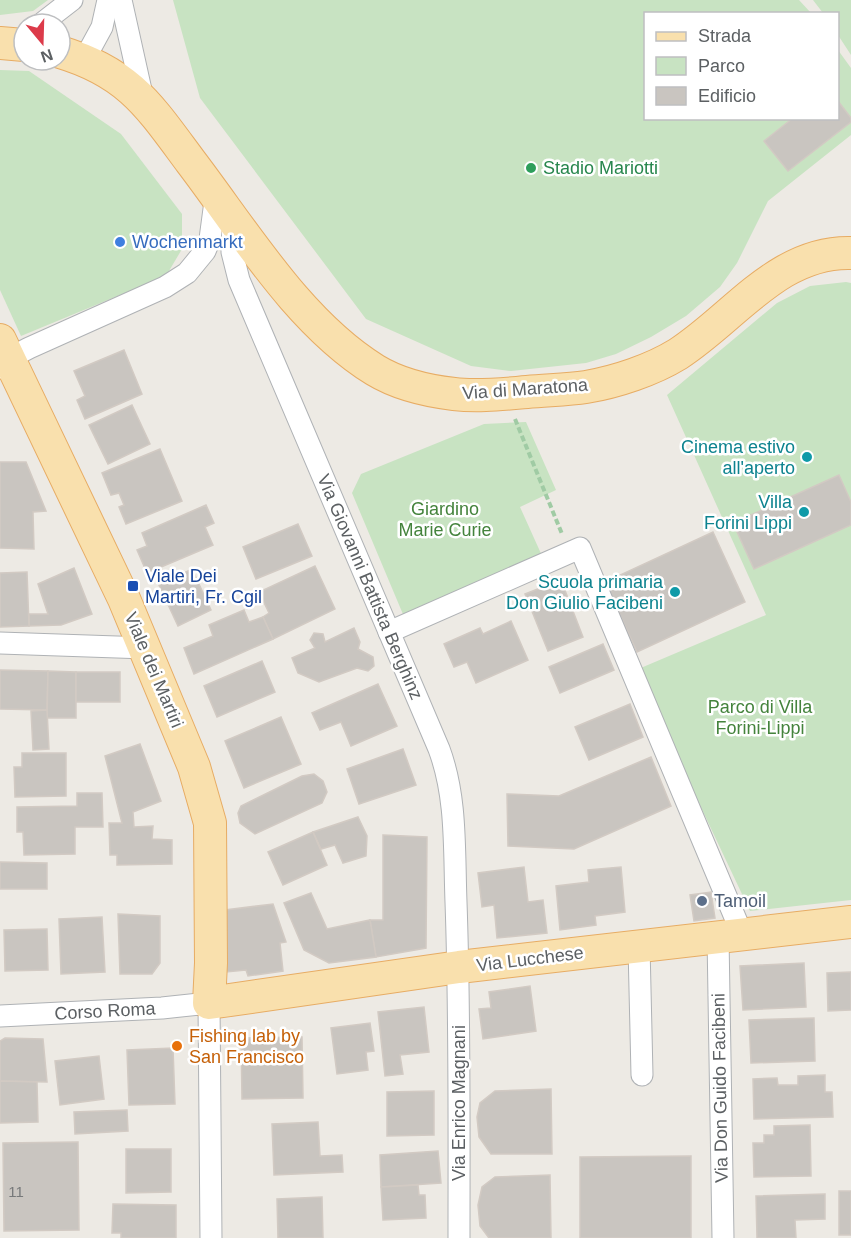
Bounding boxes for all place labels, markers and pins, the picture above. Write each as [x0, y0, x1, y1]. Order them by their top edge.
place label: Stadio Mariotti [543, 158, 658, 178]
marker: Stadio Mariotti [524, 161, 538, 175]
place label: Wochenmarkt [132, 232, 243, 252]
marker: Wochenmarkt [113, 235, 127, 249]
place label: Cinema estivo all'aperto [681, 437, 795, 478]
marker: Cinema estivo all'aperto [800, 450, 814, 464]
place label: Villa Forini Lippi [704, 492, 793, 533]
marker: Villa Forini Lippi [797, 505, 811, 519]
place label: Viale Dei Martiri, Fr. Cgil [145, 566, 262, 607]
place label: Scuola primaria Don Giulio Facibeni [506, 572, 664, 613]
marker: Viale Dei Martiri, Fr. Cgil [126, 579, 140, 593]
marker: Scuola primaria Don Giulio Facibeni [668, 585, 682, 599]
place label: Tamoil [714, 891, 766, 911]
marker: Tamoil [695, 894, 709, 908]
place label: Fishing lab by San Francisco [189, 1026, 304, 1067]
marker: Fishing lab by San Francisco [170, 1039, 184, 1053]

